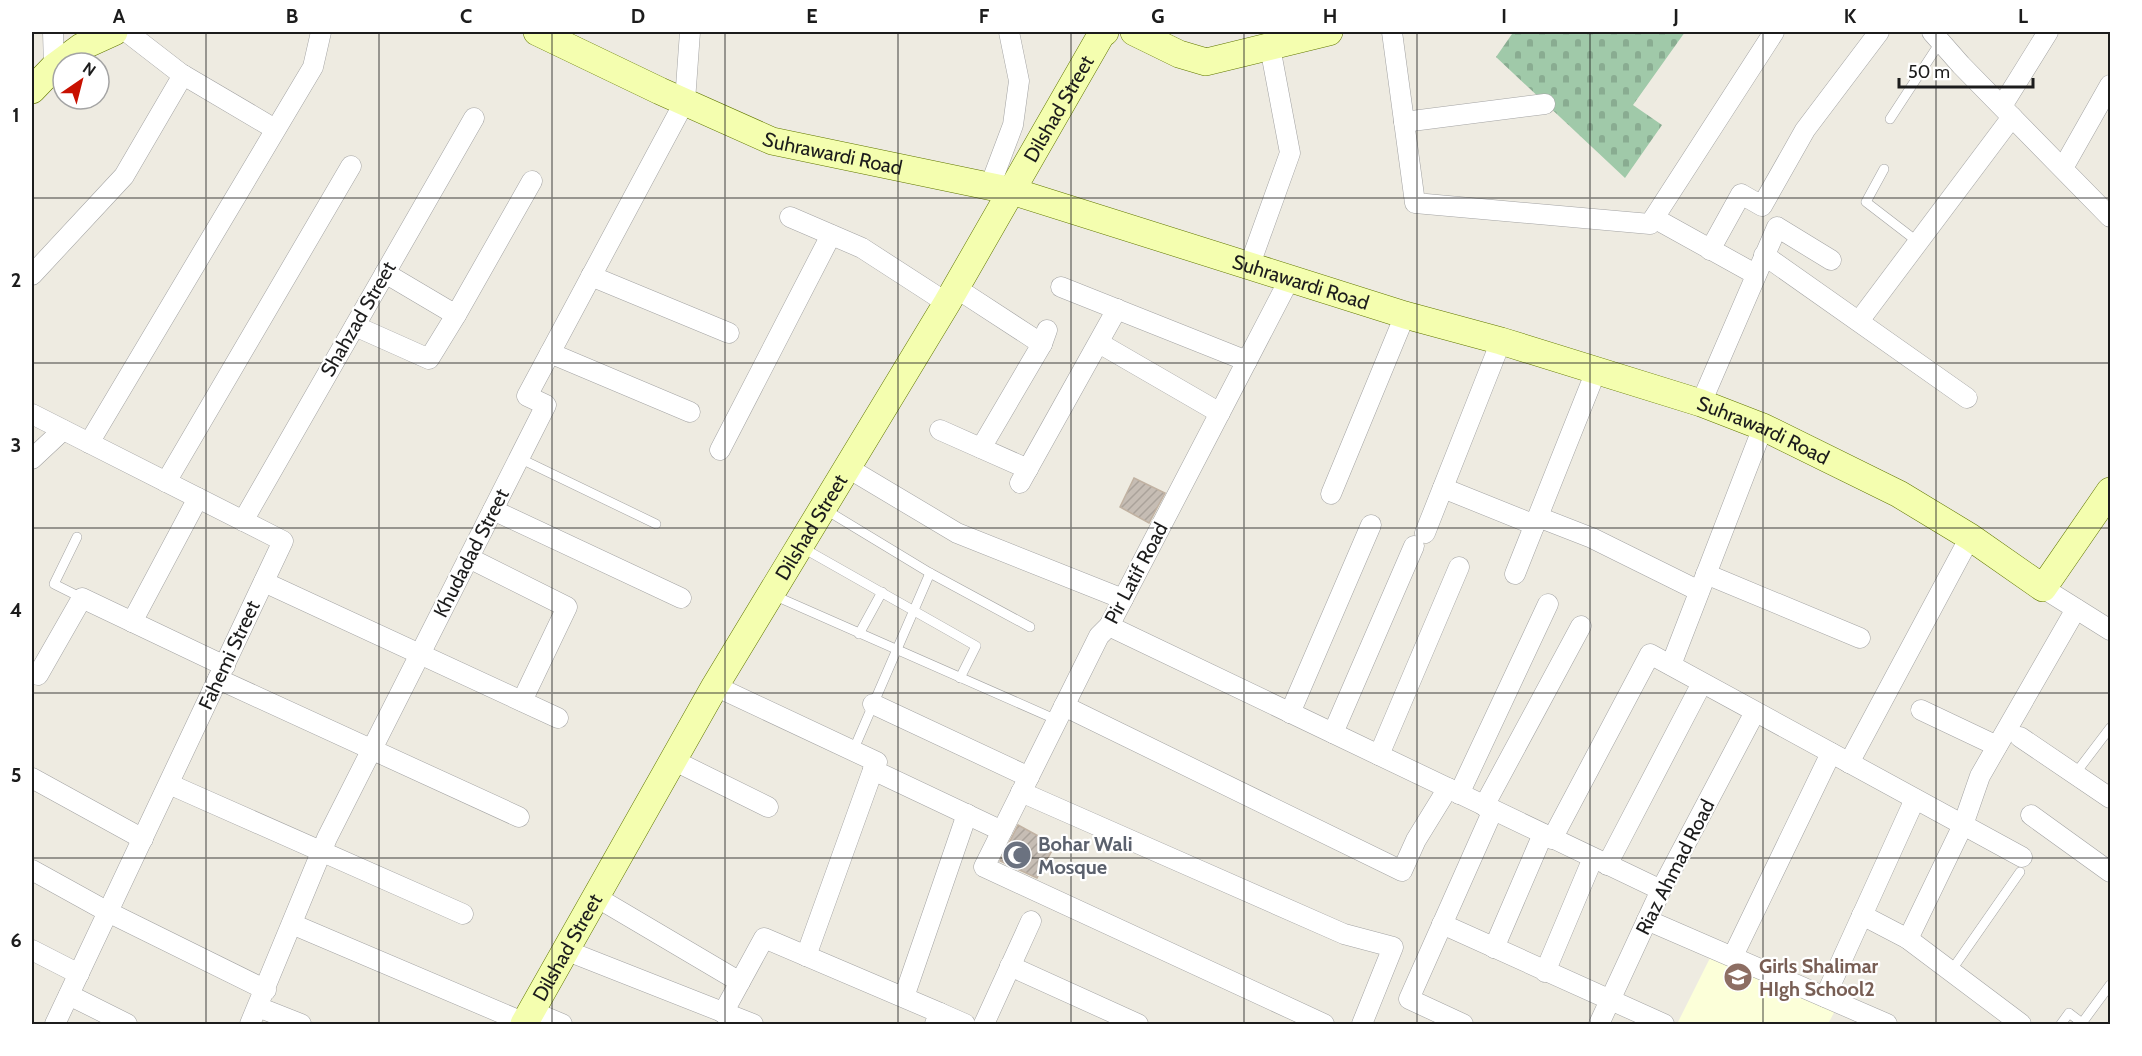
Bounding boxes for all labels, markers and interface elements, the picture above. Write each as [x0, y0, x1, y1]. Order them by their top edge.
text: A [113, 4, 126, 28]
text: B [286, 4, 298, 28]
text: C [460, 4, 472, 28]
text: D [631, 4, 645, 28]
text: E [806, 4, 818, 28]
text: F [979, 4, 990, 28]
text: G [1151, 4, 1165, 28]
text: H [1323, 4, 1337, 28]
text: I [1501, 4, 1507, 28]
text: J [1672, 4, 1679, 28]
text: K [1844, 4, 1857, 28]
text: L [2018, 4, 2028, 28]
north arrow [51, 51, 111, 111]
street label: Dilshad Street [1018, 51, 1099, 166]
scale bar [1899, 51, 2032, 89]
text: N [79, 58, 99, 80]
text: 50 m [1908, 61, 1950, 83]
text: 1 [12, 103, 20, 127]
street label: Suhrawardi Road [759, 126, 904, 180]
street label: Suhrawardi Road [1230, 249, 1372, 315]
street label: Shahzad Street [315, 257, 401, 381]
text: 2 [11, 268, 21, 292]
street label: Suhrawardi Road [1694, 391, 1833, 470]
text: 3 [11, 433, 21, 457]
street label: Dilshad Street [770, 470, 853, 584]
street label: Khudadad Street [428, 484, 514, 621]
street label: Pir Latif Road [1099, 518, 1173, 628]
street label: Fahemi Street [193, 596, 265, 713]
text: 4 [10, 598, 22, 622]
text: 5 [11, 763, 21, 787]
street label: Riaz Ahmad Road [1630, 795, 1720, 939]
place label: Bohar Wali Mosque [1038, 832, 1133, 879]
mosque icon: Bohar Wali Mosque [1001, 839, 1033, 871]
street label: Dilshad Street [528, 889, 607, 1005]
text: 6 [10, 928, 22, 952]
place label: Girls Shalimar HIgh School2 [1759, 954, 1879, 1001]
school or university icon: Girls Shalimar HIgh School2 [1722, 961, 1754, 993]

